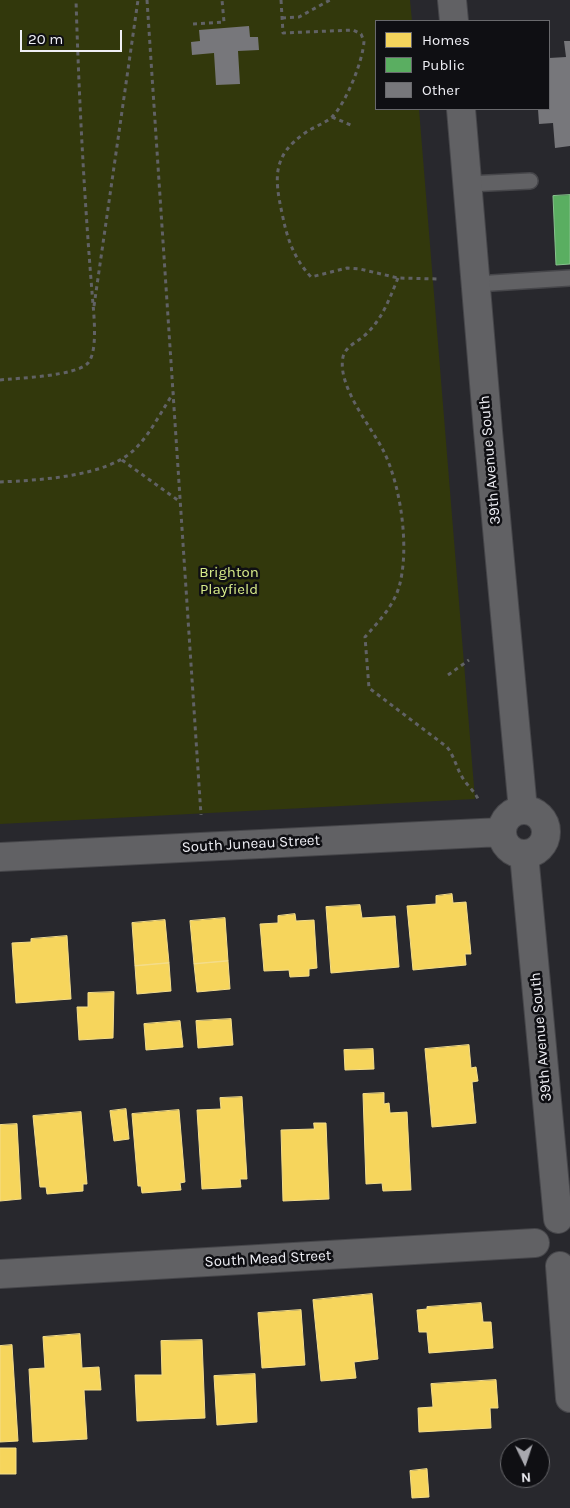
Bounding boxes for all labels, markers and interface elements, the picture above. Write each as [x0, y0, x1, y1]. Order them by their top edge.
scale bar [22, 20, 125, 52]
legend [375, 20, 550, 110]
text: 20 m [28, 30, 63, 48]
text: Homes [422, 31, 470, 49]
text: Public [422, 56, 465, 74]
text: Other [422, 81, 460, 99]
street label: 39th Avenue South [475, 395, 505, 525]
park label: Brighton Playfield [199, 564, 259, 599]
street label: South Juneau Street [181, 831, 321, 857]
street label: 39th Avenue South [526, 972, 556, 1102]
street label: South Mead Street [204, 1247, 332, 1271]
north arrow [500, 1438, 550, 1488]
text: N [520, 1469, 532, 1486]

